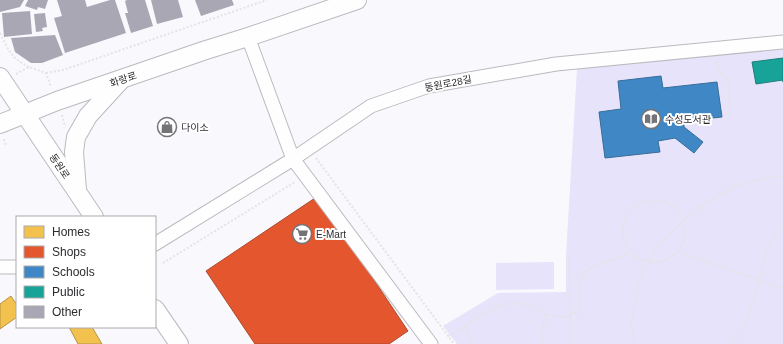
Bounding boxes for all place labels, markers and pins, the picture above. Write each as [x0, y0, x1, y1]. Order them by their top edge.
library icon: 수성도서관 [640, 108, 662, 130]
place label: 수성도서관 [665, 114, 712, 125]
shop icon: 다이소 [156, 116, 178, 138]
place label: 다이소 [181, 122, 209, 133]
supermarket icon: E-Mart [291, 223, 313, 245]
place label: E-Mart [316, 229, 346, 240]

